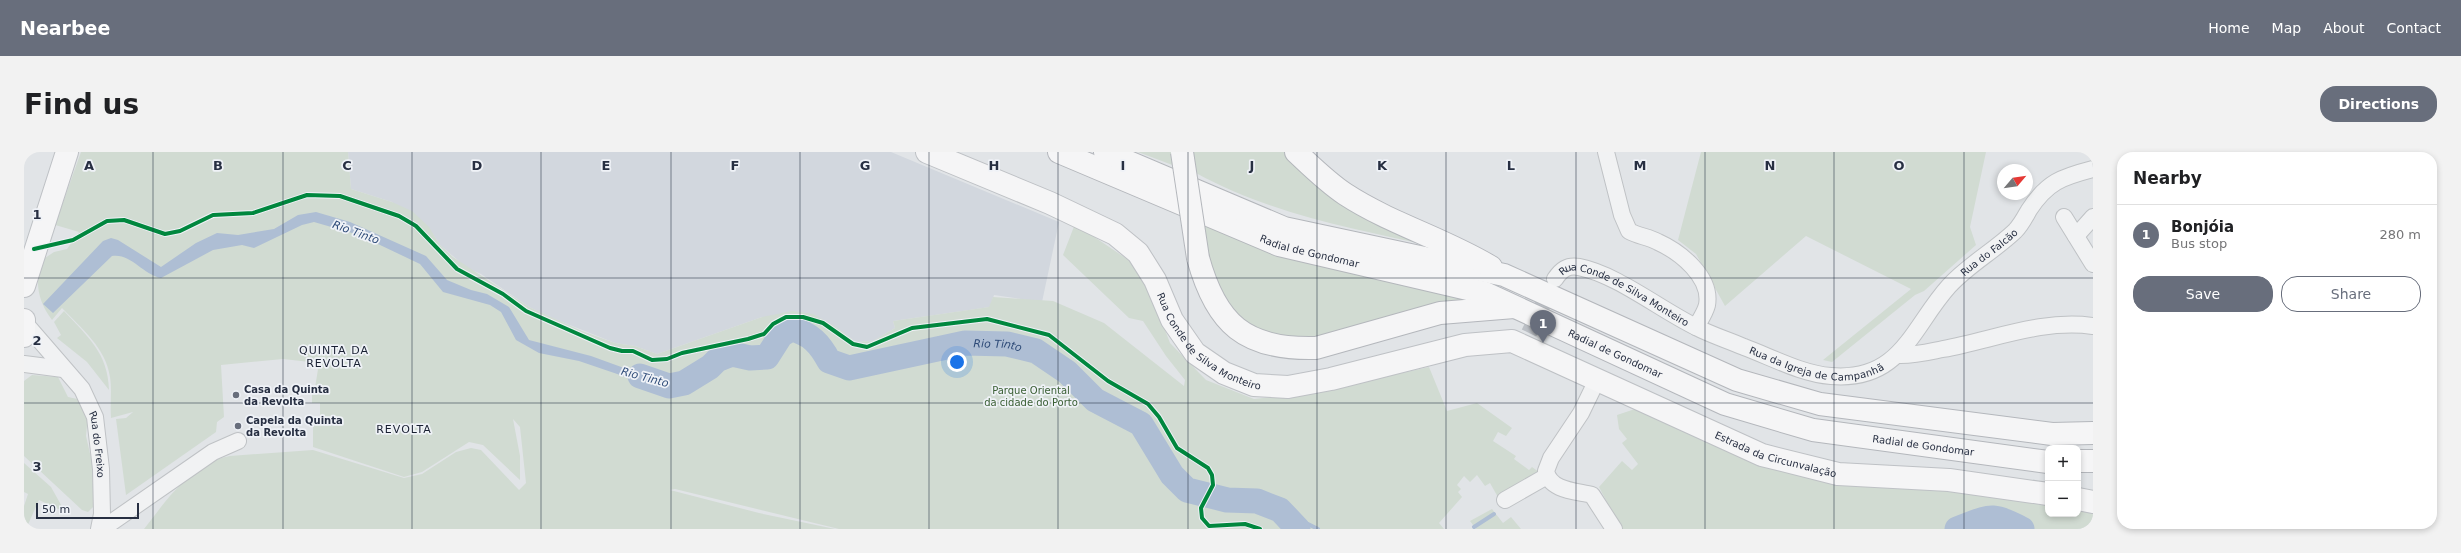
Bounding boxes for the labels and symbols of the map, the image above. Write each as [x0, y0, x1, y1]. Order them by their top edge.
text: A [84, 158, 94, 173]
text: B [213, 158, 223, 173]
text: C [342, 158, 352, 173]
text: D [472, 158, 483, 173]
text: E [602, 158, 610, 173]
text: F [731, 158, 739, 173]
text: G [860, 158, 870, 173]
text: H [989, 158, 999, 173]
text: I [1121, 158, 1125, 173]
text: J [1249, 158, 1254, 173]
text: K [1377, 158, 1388, 173]
text: L [1507, 158, 1515, 173]
text: M [1634, 158, 1646, 173]
text: N [1765, 158, 1775, 173]
text: O [1893, 158, 1905, 173]
north arrow [1997, 164, 2033, 200]
text: 1 [32, 207, 42, 222]
water label: Rio Tinto [331, 218, 381, 247]
street label: Rua do Falcão [1958, 227, 2020, 278]
street label: Radial de Gondomar [1258, 233, 1361, 270]
street label: Rua Conde de Silva Monteiro [1557, 262, 1691, 328]
street label: Rua Conde de Silva Monteiro [1155, 291, 1261, 391]
pin: 1 [1530, 310, 1556, 343]
street label: Radial de Gondomar [1566, 327, 1665, 381]
text: 2 [32, 333, 42, 348]
water label: Rio Tinto [973, 337, 1023, 354]
district label: QUINTA DA REVOLTA [299, 344, 369, 370]
street label: Rua da Igreja de Campanhã [1748, 345, 1886, 383]
your location [947, 352, 967, 372]
water label: Rio Tinto [620, 365, 670, 390]
place label: Casa da Quinta da Revolta [244, 384, 329, 407]
park label: Parque Oriental da cidade do Porto [984, 385, 1078, 408]
marker: Casa da Quinta da Revolta [231, 390, 241, 400]
street label: Rua do Freixo [87, 409, 106, 478]
place label: Capela da Quinta da Revolta [246, 415, 343, 438]
marker: Capela da Quinta da Revolta [233, 421, 243, 431]
district label: REVOLTA [376, 423, 432, 436]
street label: Estrada da Circunvalação [1713, 429, 1838, 479]
street label: Radial de Gondomar [1872, 433, 1976, 458]
text: 3 [32, 459, 42, 474]
scale bar [36, 501, 139, 520]

